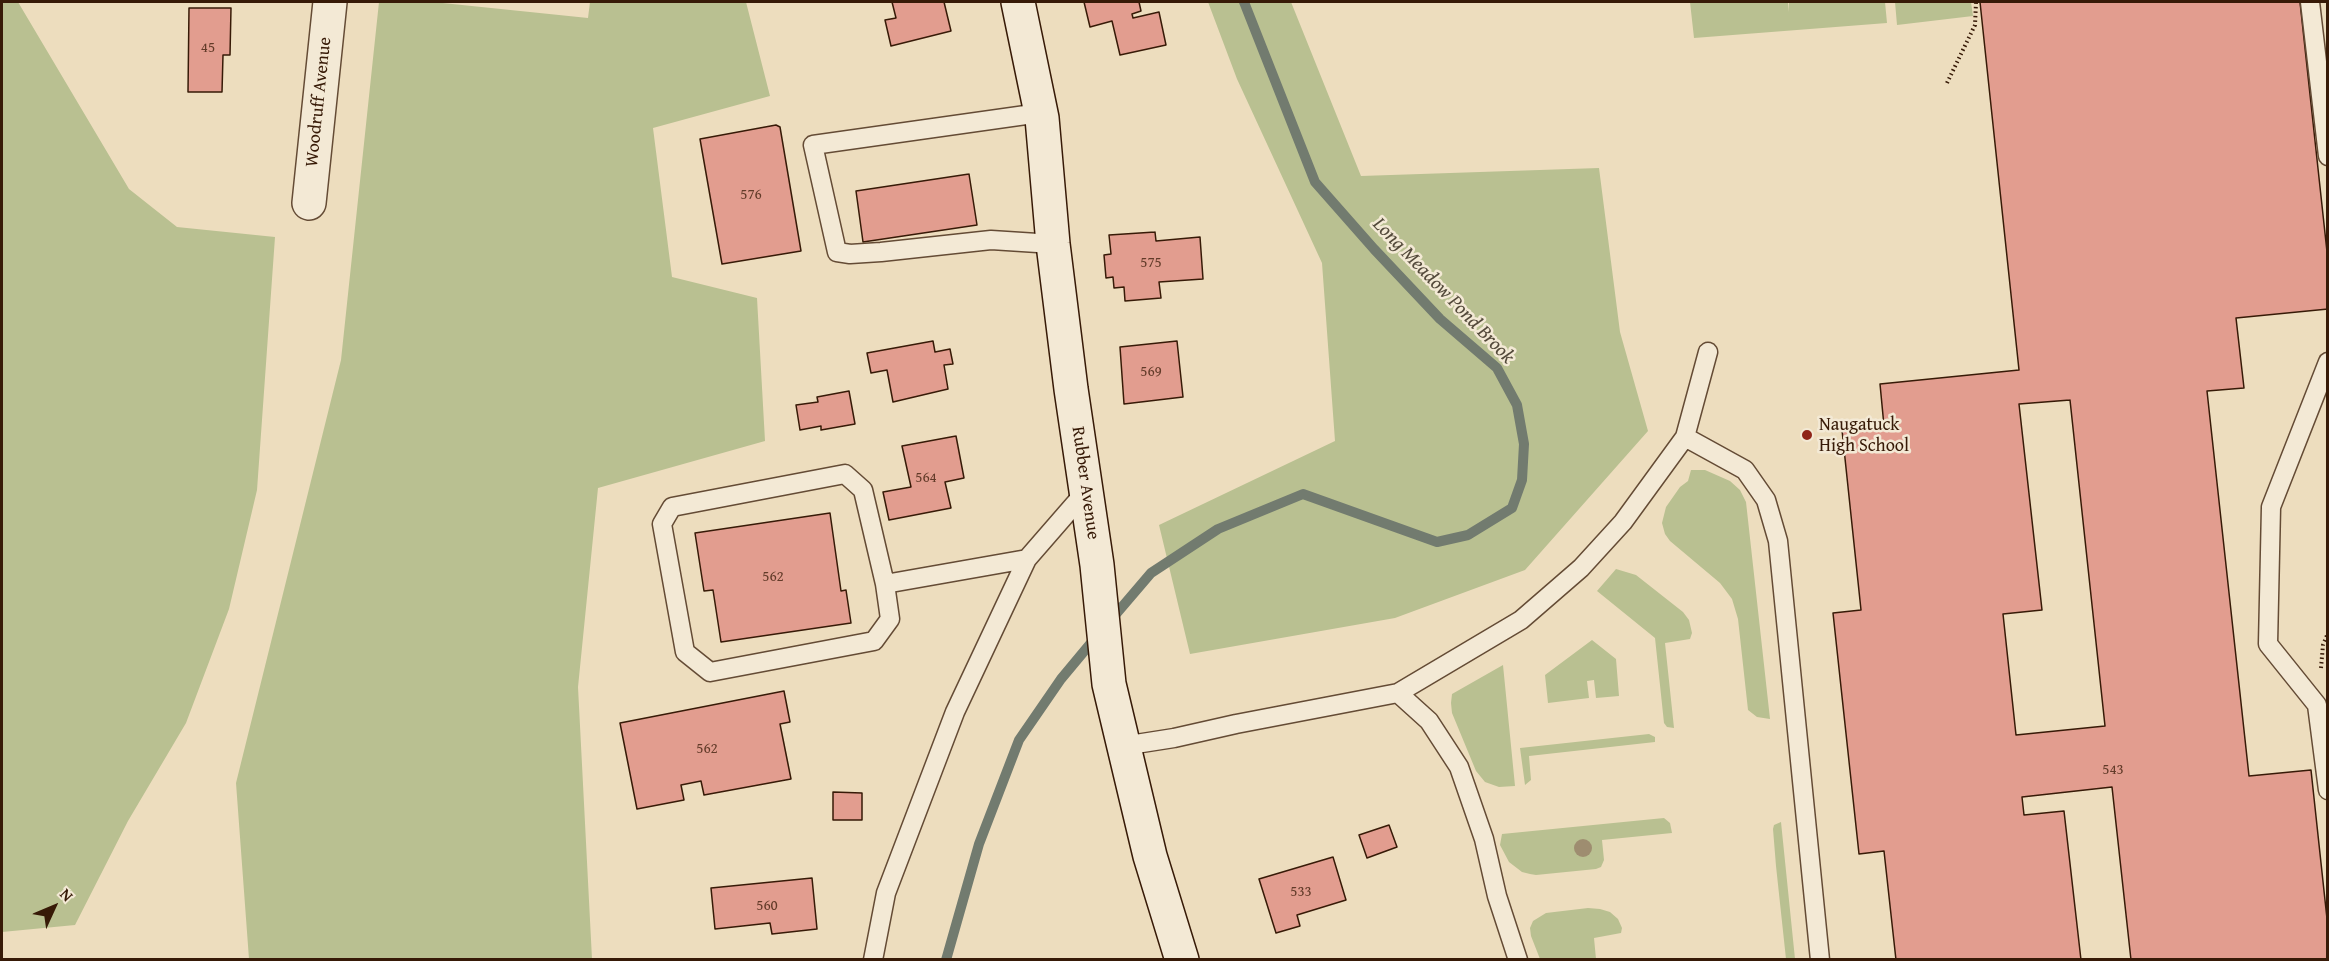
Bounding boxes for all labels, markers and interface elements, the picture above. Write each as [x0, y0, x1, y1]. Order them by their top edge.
street label: Woodruff Avenue [301, 36, 337, 168]
house number: 45 [201, 39, 215, 57]
house number: 576 [740, 186, 762, 204]
water label: Long Meadow Pond Brook [1367, 213, 1519, 369]
house number: 575 [1140, 254, 1162, 272]
house number: 569 [1140, 363, 1162, 381]
place label: Naugatuck High School [1819, 414, 1909, 456]
street label: Rubber Avenue [1066, 425, 1104, 541]
marker: Naugatuck High School [1800, 428, 1814, 442]
house number: 564 [915, 469, 937, 487]
house number: 562 [762, 568, 784, 586]
house number: 562 [696, 740, 718, 758]
house number: 543 [2102, 761, 2124, 779]
north arrow [24, 877, 84, 937]
text: N [55, 882, 79, 907]
house number: 533 [1290, 883, 1312, 901]
house number: 560 [756, 897, 778, 915]

